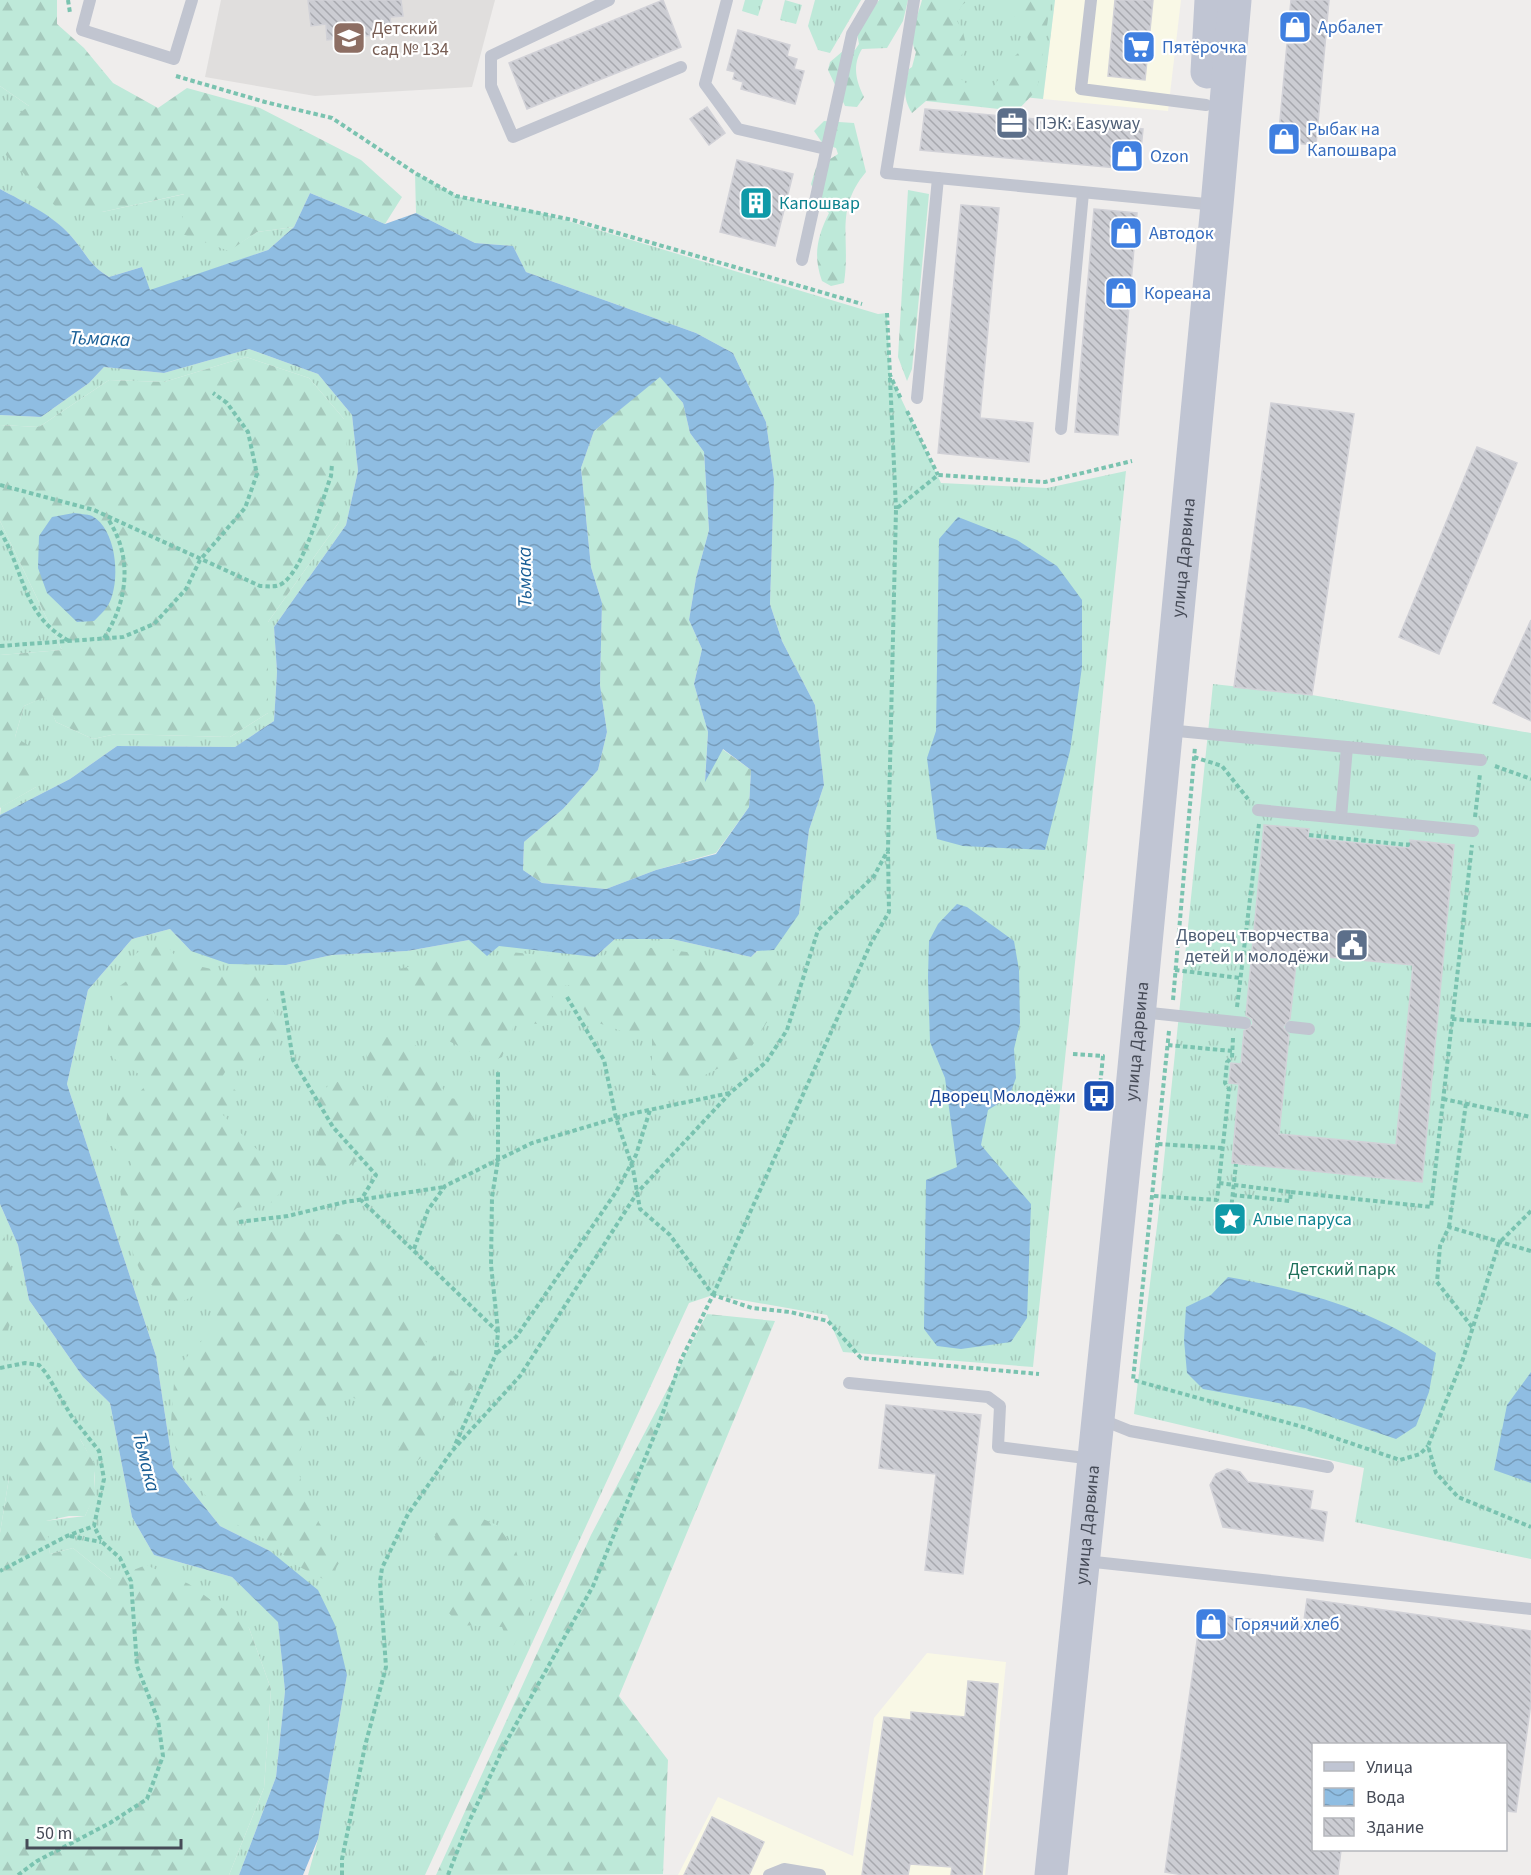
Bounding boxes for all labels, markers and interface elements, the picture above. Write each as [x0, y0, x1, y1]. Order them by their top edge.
shop icon: Арбалет [1277, 9, 1313, 45]
place label: Арбалет [1318, 15, 1383, 40]
place label: Детский сад № 134 [372, 16, 449, 62]
school or university icon: Детский сад № 134 [331, 20, 367, 56]
supermarket icon: Пятёрочка [1121, 29, 1157, 65]
place label: Пятёрочка [1162, 35, 1247, 60]
office icon: ПЭК: Easyway [994, 105, 1030, 141]
place label: ПЭК: Easyway [1035, 111, 1141, 136]
place label: Рыбак на Капошвара [1307, 117, 1397, 163]
shop icon: Рыбак на Капошвара [1266, 121, 1302, 157]
shop icon: Ozon [1109, 138, 1145, 174]
place label: Ozon [1150, 144, 1189, 169]
building icon: Капошвар [738, 185, 774, 221]
place label: Капошвар [779, 191, 860, 216]
shop icon: Автодок [1108, 215, 1144, 251]
place label: Автодок [1149, 221, 1214, 246]
shop icon: Кореана [1103, 275, 1139, 311]
place label: Кореана [1144, 281, 1211, 306]
water label: Тьмака [69, 324, 131, 354]
street label: улица Дарвина [1165, 497, 1201, 619]
water label: Тьмака [510, 546, 540, 608]
place label: Дворец творчества детей и молодёжи [1176, 923, 1329, 969]
public building icon: Дворец творчества детей и молодёжи [1334, 927, 1370, 963]
street label: улица Дарвина [1118, 980, 1155, 1102]
bus stop icon: Дворец Молодёжи [1081, 1078, 1117, 1114]
place label: Дворец Молодёжи [930, 1084, 1076, 1109]
place icon: Алые паруса [1212, 1201, 1248, 1237]
place label: Алые паруса [1253, 1207, 1352, 1232]
park label: Детский парк [1288, 1257, 1396, 1282]
water label: Тьмака [125, 1429, 167, 1495]
street label: улица Дарвина [1069, 1464, 1106, 1586]
shop icon: Горячий хлеб [1193, 1606, 1229, 1642]
place label: Горячий хлеб [1234, 1612, 1339, 1637]
legend [1312, 1743, 1507, 1851]
text: Улица [1366, 1755, 1413, 1780]
text: Вода [1366, 1785, 1405, 1810]
scale bar [27, 1812, 182, 1850]
text: Здание [1366, 1815, 1424, 1840]
text: 50 m [36, 1821, 72, 1846]

